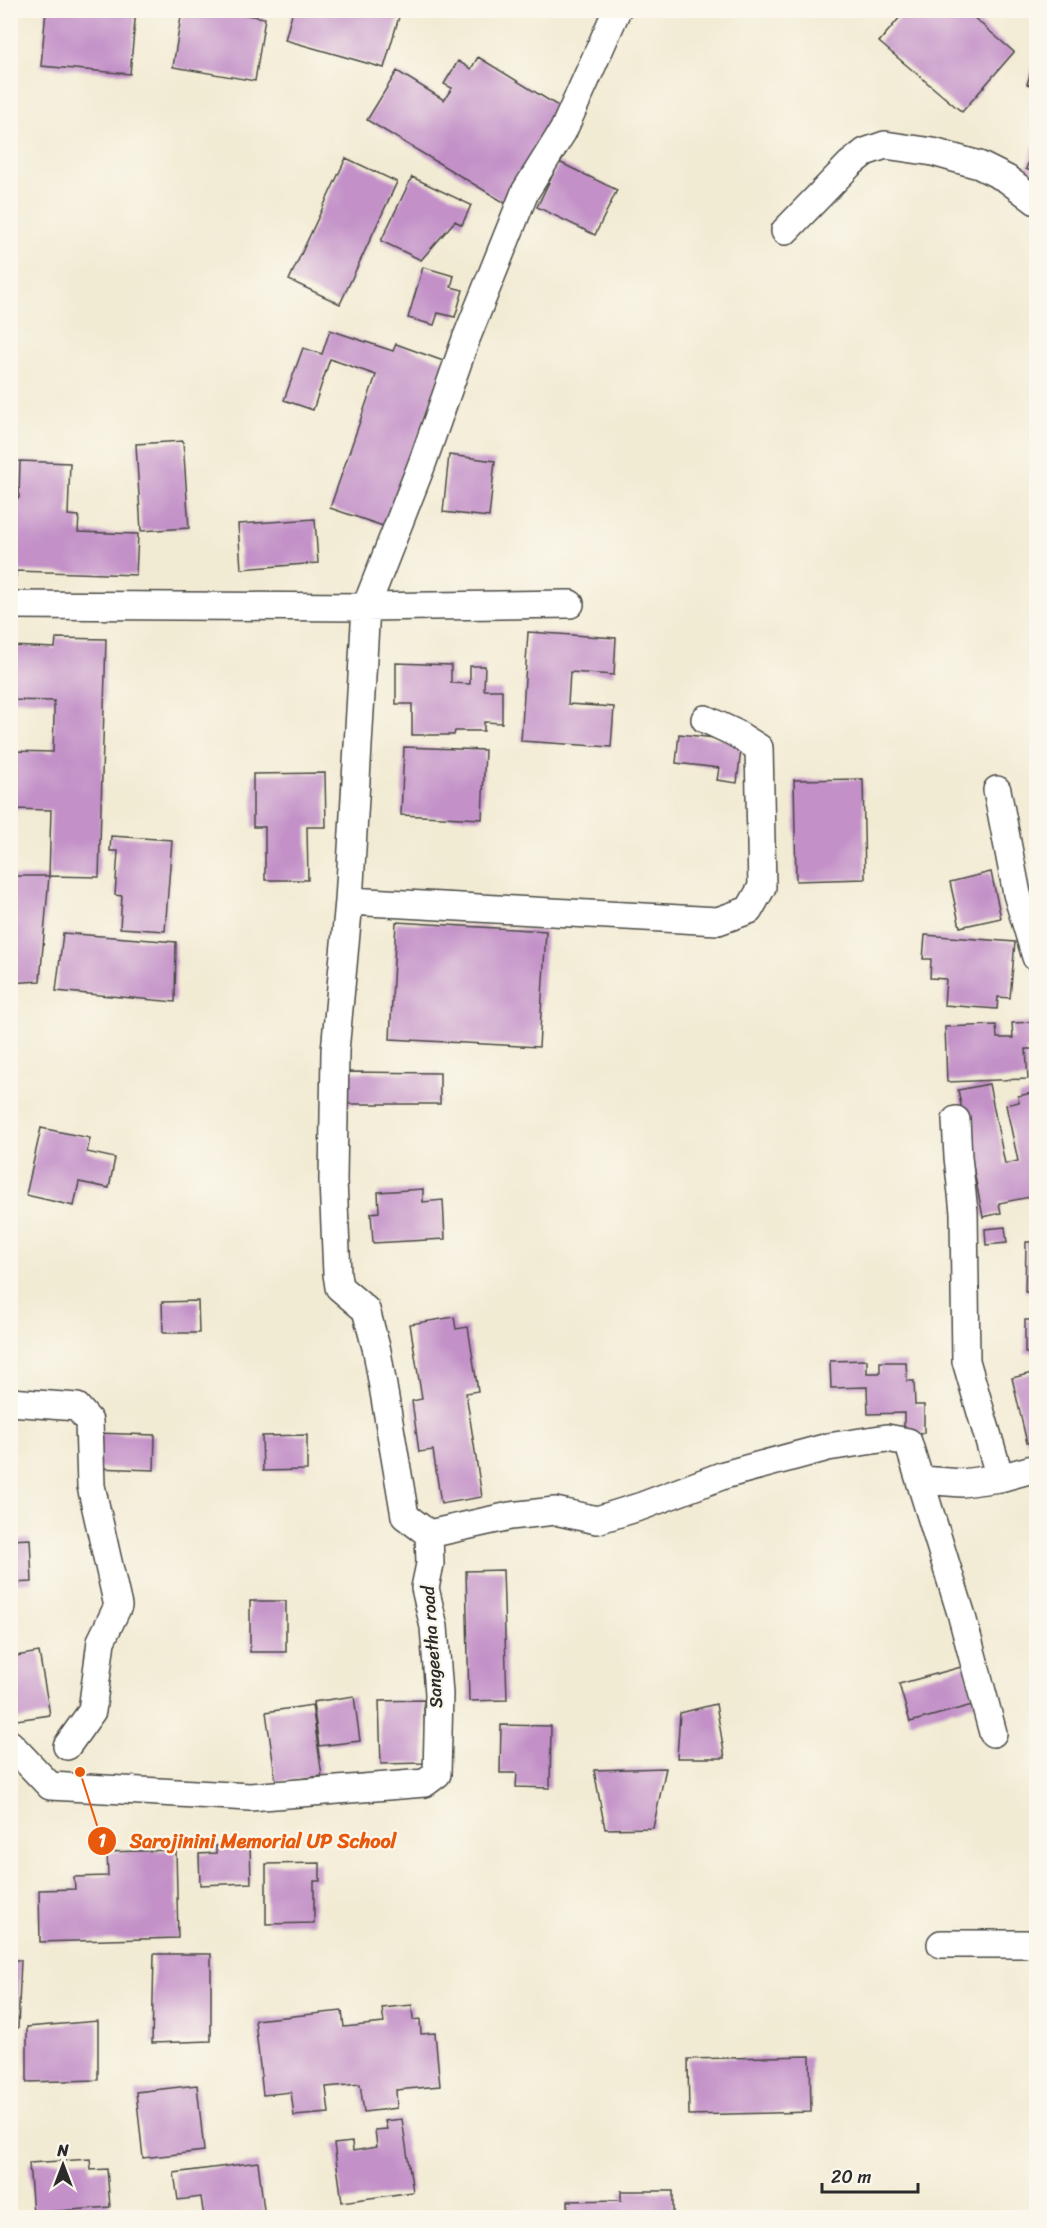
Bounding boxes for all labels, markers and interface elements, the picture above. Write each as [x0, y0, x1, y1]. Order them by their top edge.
street label: Sangeetha road [412, 1583, 452, 1709]
callout: Sarojinini Memorial UP School [87, 1822, 409, 1860]
text: Sarojinini Memorial UP School [129, 1824, 398, 1859]
text: 1 [98, 1825, 106, 1857]
north arrow [33, 2135, 93, 2195]
text: N [56, 2136, 69, 2165]
scale bar [822, 2156, 918, 2194]
text: 20 m [831, 2161, 871, 2193]

